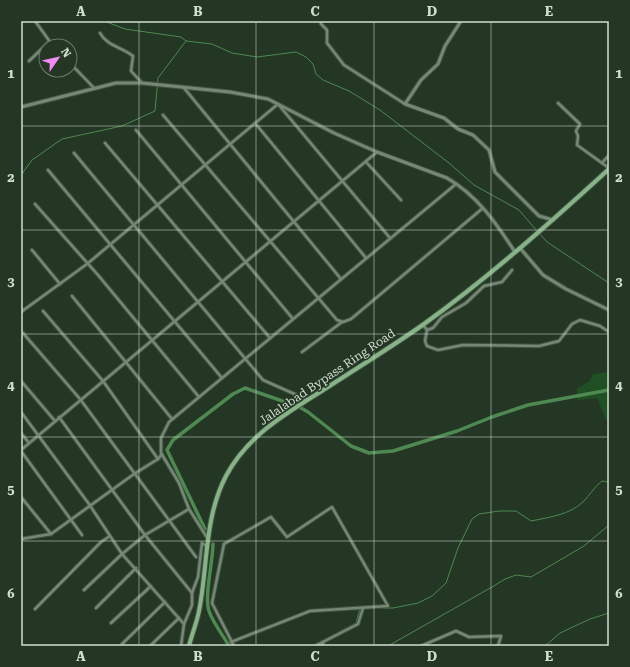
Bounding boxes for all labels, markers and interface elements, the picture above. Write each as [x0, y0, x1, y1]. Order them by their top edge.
text: A [76, 4, 86, 19]
text: B [193, 4, 203, 19]
text: C [310, 4, 320, 19]
text: D [427, 4, 437, 19]
text: E [545, 4, 553, 19]
north arrow [38, 38, 78, 78]
text: N [58, 46, 74, 60]
text: 1 [7, 66, 15, 81]
text: 1 [615, 66, 623, 81]
text: 2 [7, 170, 15, 185]
text: 2 [615, 170, 623, 185]
text: 3 [7, 274, 15, 289]
text: 3 [615, 274, 623, 289]
street label: Jalalabad Bypass Ring Road [256, 326, 398, 428]
text: 4 [7, 378, 15, 393]
text: 4 [615, 378, 623, 393]
text: 5 [7, 482, 15, 497]
text: 5 [615, 482, 623, 497]
text: 6 [7, 586, 15, 601]
text: 6 [615, 586, 623, 601]
text: A [76, 649, 86, 664]
text: B [193, 649, 203, 664]
text: C [310, 649, 320, 664]
text: D [427, 649, 437, 664]
text: E [545, 649, 553, 664]

